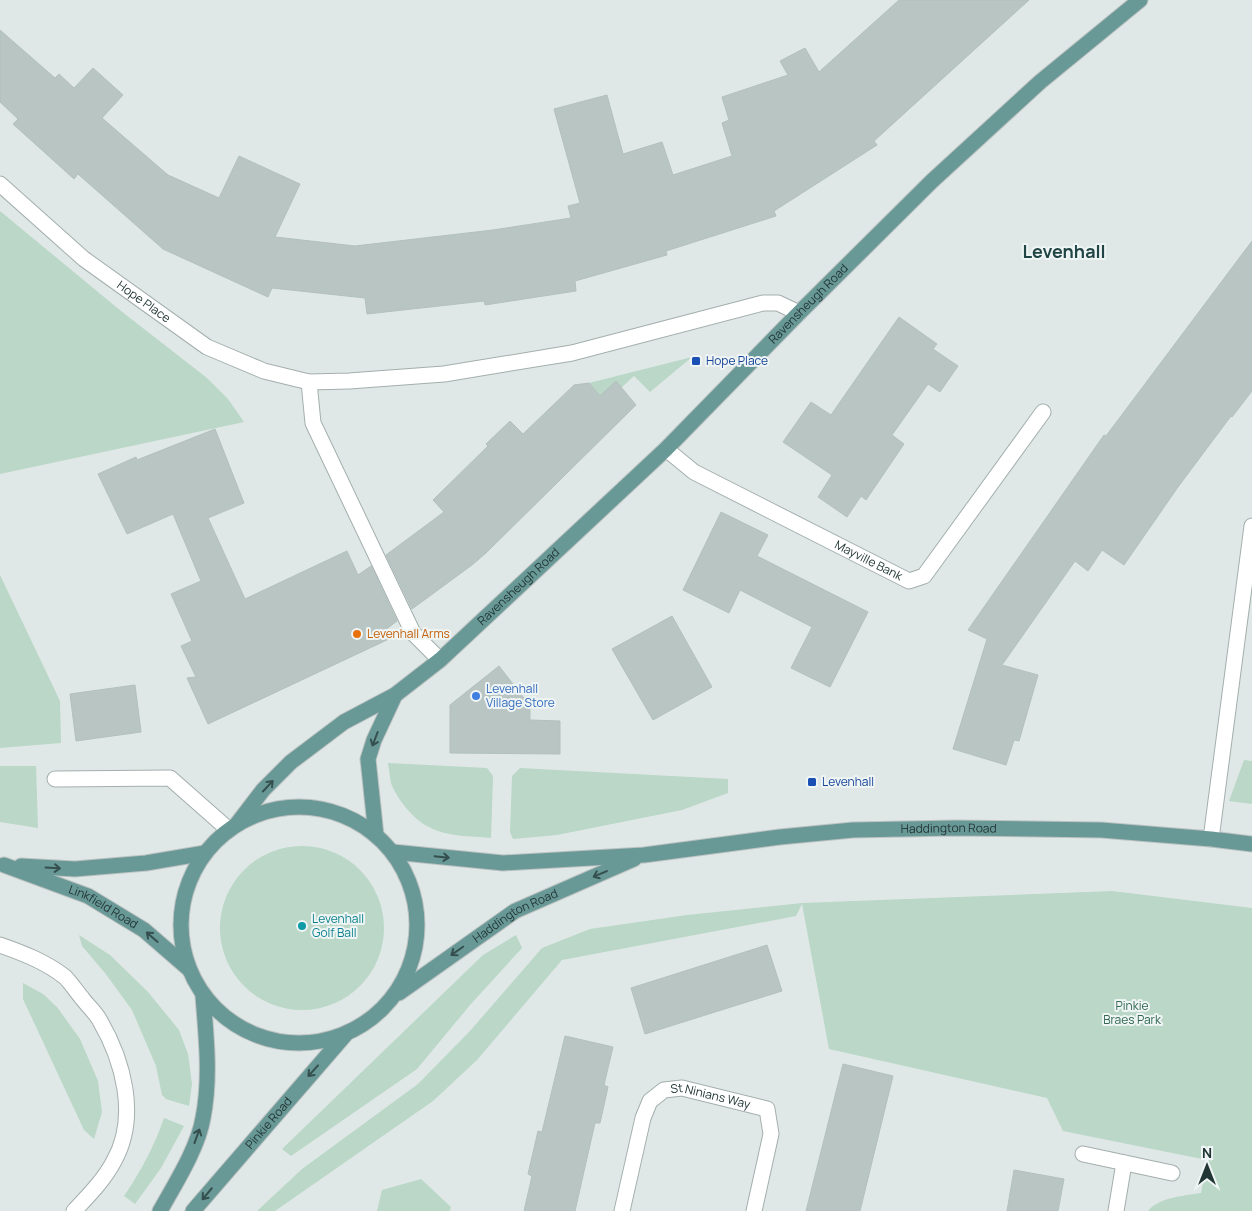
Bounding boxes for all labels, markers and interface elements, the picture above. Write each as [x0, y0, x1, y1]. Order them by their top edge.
district label: Levenhall [1022, 239, 1106, 263]
street label: Ravensheugh Road [764, 260, 852, 347]
street label: Hope Place [114, 276, 174, 326]
place label: Hope Place [706, 352, 768, 369]
marker: Hope Place [690, 355, 702, 367]
street label: Mayville Bank [832, 536, 907, 585]
street label: Ravensheugh Road [473, 544, 563, 629]
place label: Levenhall Arms [367, 625, 450, 642]
marker: Levenhall Arms [351, 628, 363, 640]
place label: Levenhall Village Store [486, 680, 555, 711]
marker: Levenhall Village Store [470, 690, 482, 702]
one-way arrow [370, 731, 379, 747]
place label: Levenhall [822, 773, 874, 790]
marker: Levenhall [806, 776, 818, 788]
one-way arrow [262, 780, 274, 793]
street label: Haddington Road [901, 819, 997, 837]
one-way arrow [433, 852, 449, 862]
one-way arrow [44, 864, 60, 873]
one-way arrow [593, 870, 608, 880]
street label: Linkfield Road [66, 881, 141, 932]
street label: Haddington Road [469, 884, 560, 946]
place label: Levenhall Golf Ball [312, 910, 364, 941]
marker: Levenhall Golf Ball [296, 920, 308, 932]
one-way arrow [145, 931, 158, 943]
one-way arrow [450, 946, 464, 956]
park label: Pinkie Braes Park [1103, 997, 1162, 1028]
one-way arrow [308, 1065, 319, 1078]
street label: St Ninians Way [670, 1079, 753, 1113]
street label: Pinkie Road [241, 1093, 296, 1153]
one-way arrow [193, 1129, 202, 1144]
north arrow [1182, 1141, 1232, 1191]
text: N [1202, 1143, 1212, 1162]
one-way arrow [202, 1187, 213, 1200]

